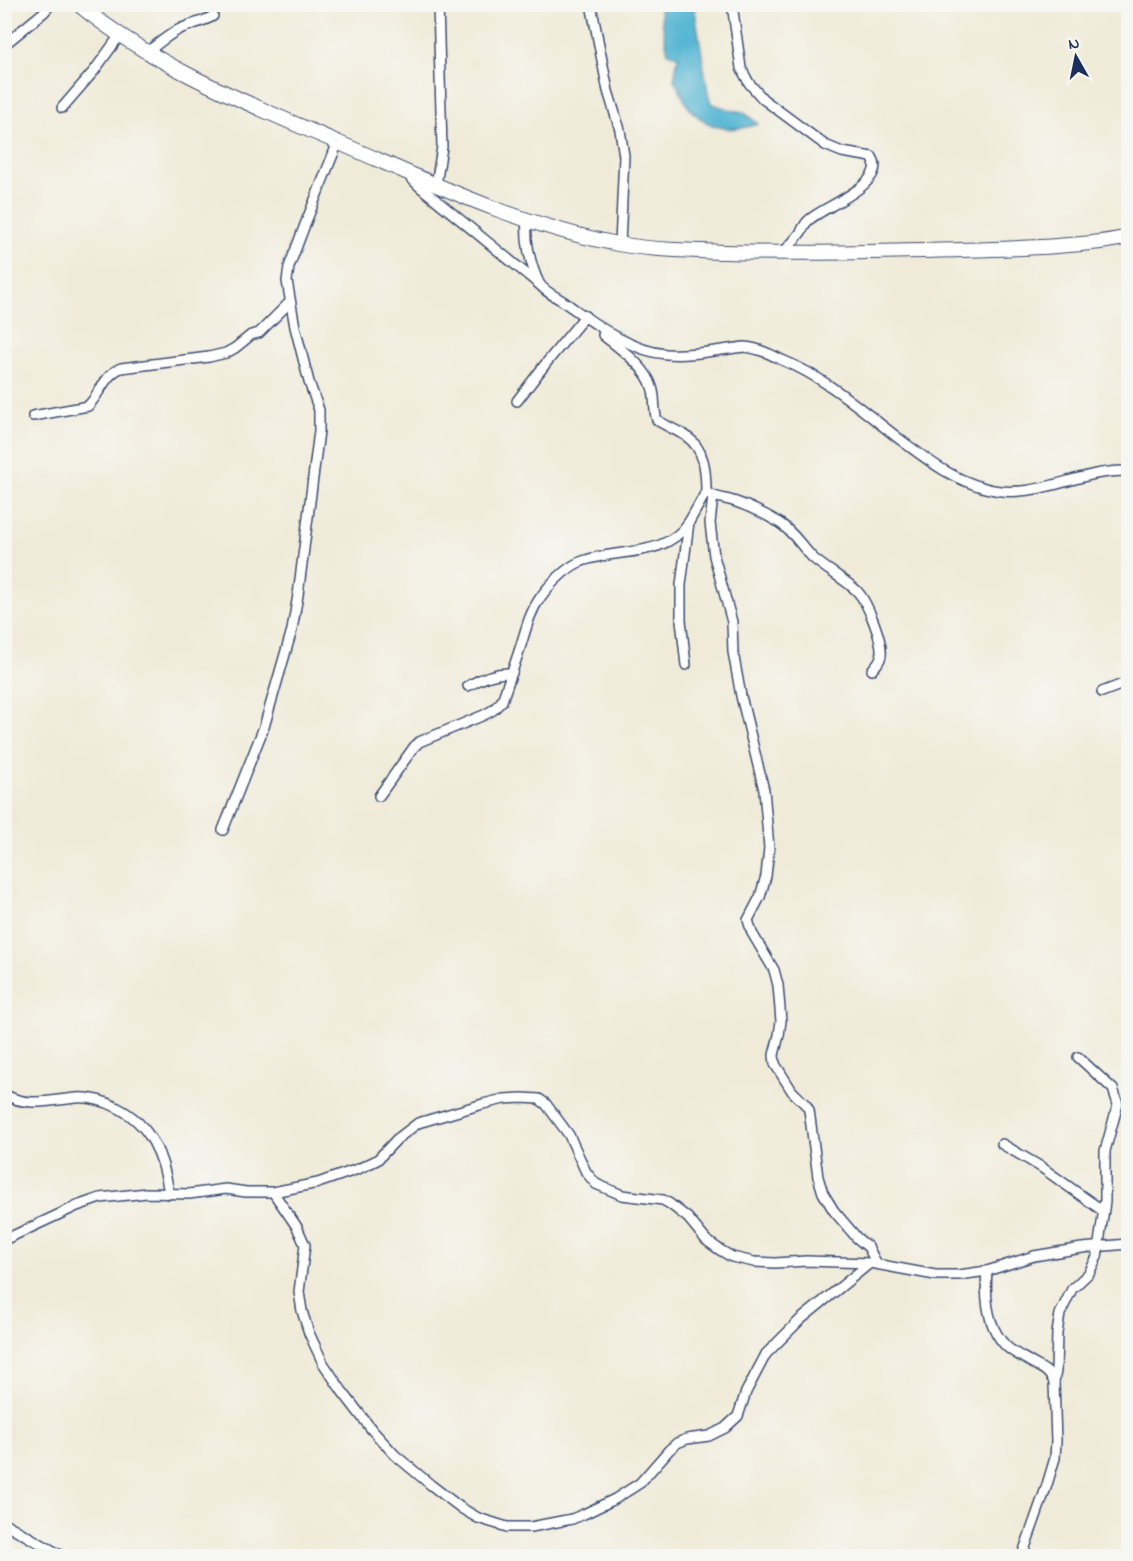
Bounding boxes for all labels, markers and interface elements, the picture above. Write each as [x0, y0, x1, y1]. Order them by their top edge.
north arrow [1046, 27, 1106, 87]
text: N [1067, 31, 1081, 57]

